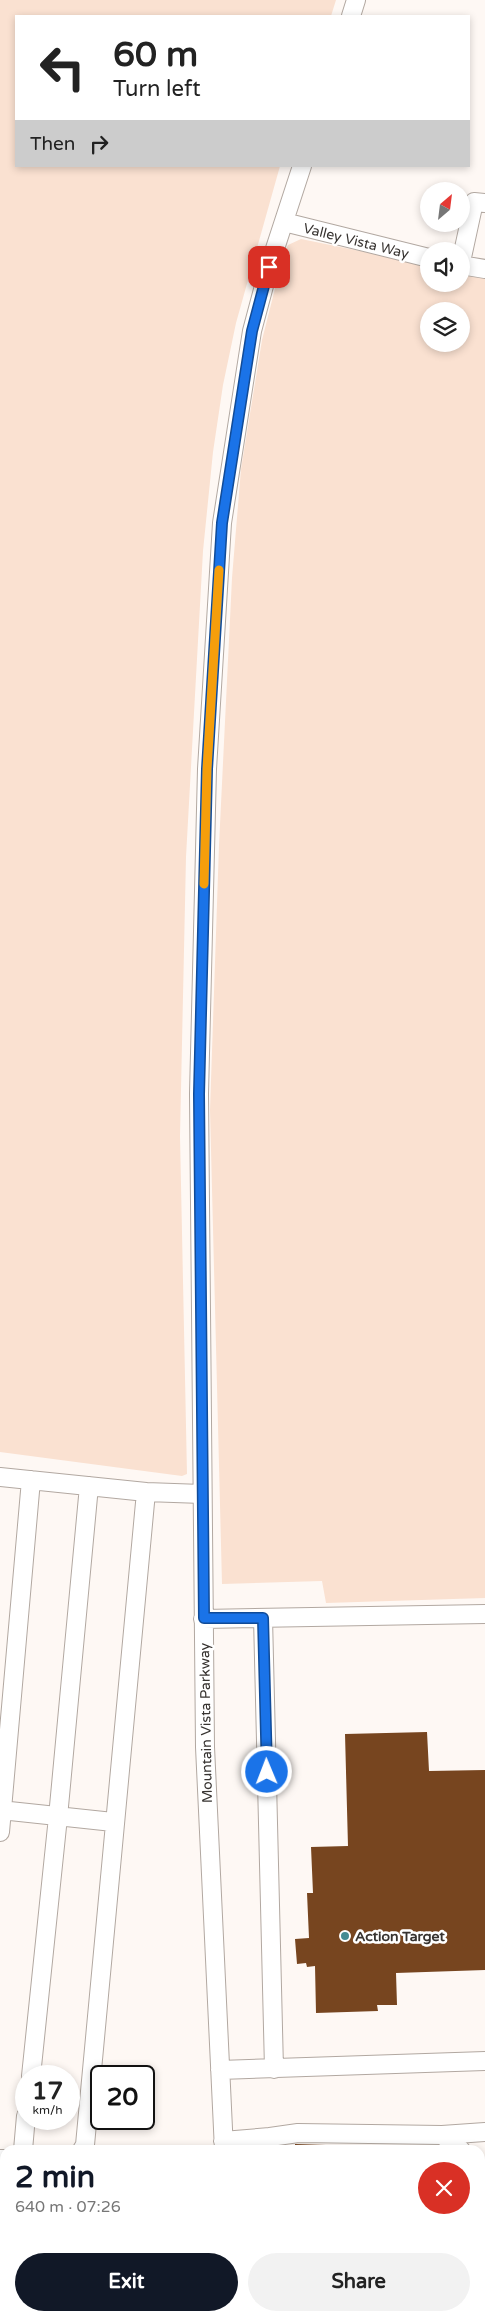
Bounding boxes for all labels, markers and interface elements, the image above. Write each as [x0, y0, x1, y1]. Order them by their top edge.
text: 60 m [113, 34, 198, 76]
icon: left [30, 35, 95, 100]
text: Turn left [113, 76, 201, 102]
icon: right [85, 130, 113, 158]
text: Then [30, 133, 75, 155]
north arrow [420, 182, 470, 232]
map controls [420, 182, 470, 352]
street label: Valley Vista Way [301, 220, 411, 262]
button: sound [420, 242, 470, 292]
pin [248, 246, 290, 288]
icon: arrive [255, 253, 283, 281]
button: layers [420, 302, 470, 352]
street label: Mountain Vista Parkway [196, 1642, 216, 1803]
position arrow [240, 1745, 292, 1797]
place label: Action Target [355, 1928, 445, 1945]
marker: Action Target [339, 1930, 351, 1942]
speed limit sign: 20 [90, 2065, 155, 2130]
text: 17 [32, 2076, 63, 2106]
text: km/h [32, 2103, 63, 2117]
text: 2 min [15, 2159, 95, 2196]
button: close [418, 2162, 470, 2214]
text: 640 m · 07:26 [15, 2197, 121, 2217]
button: Exit [15, 2253, 238, 2311]
button: Share [248, 2253, 470, 2311]

